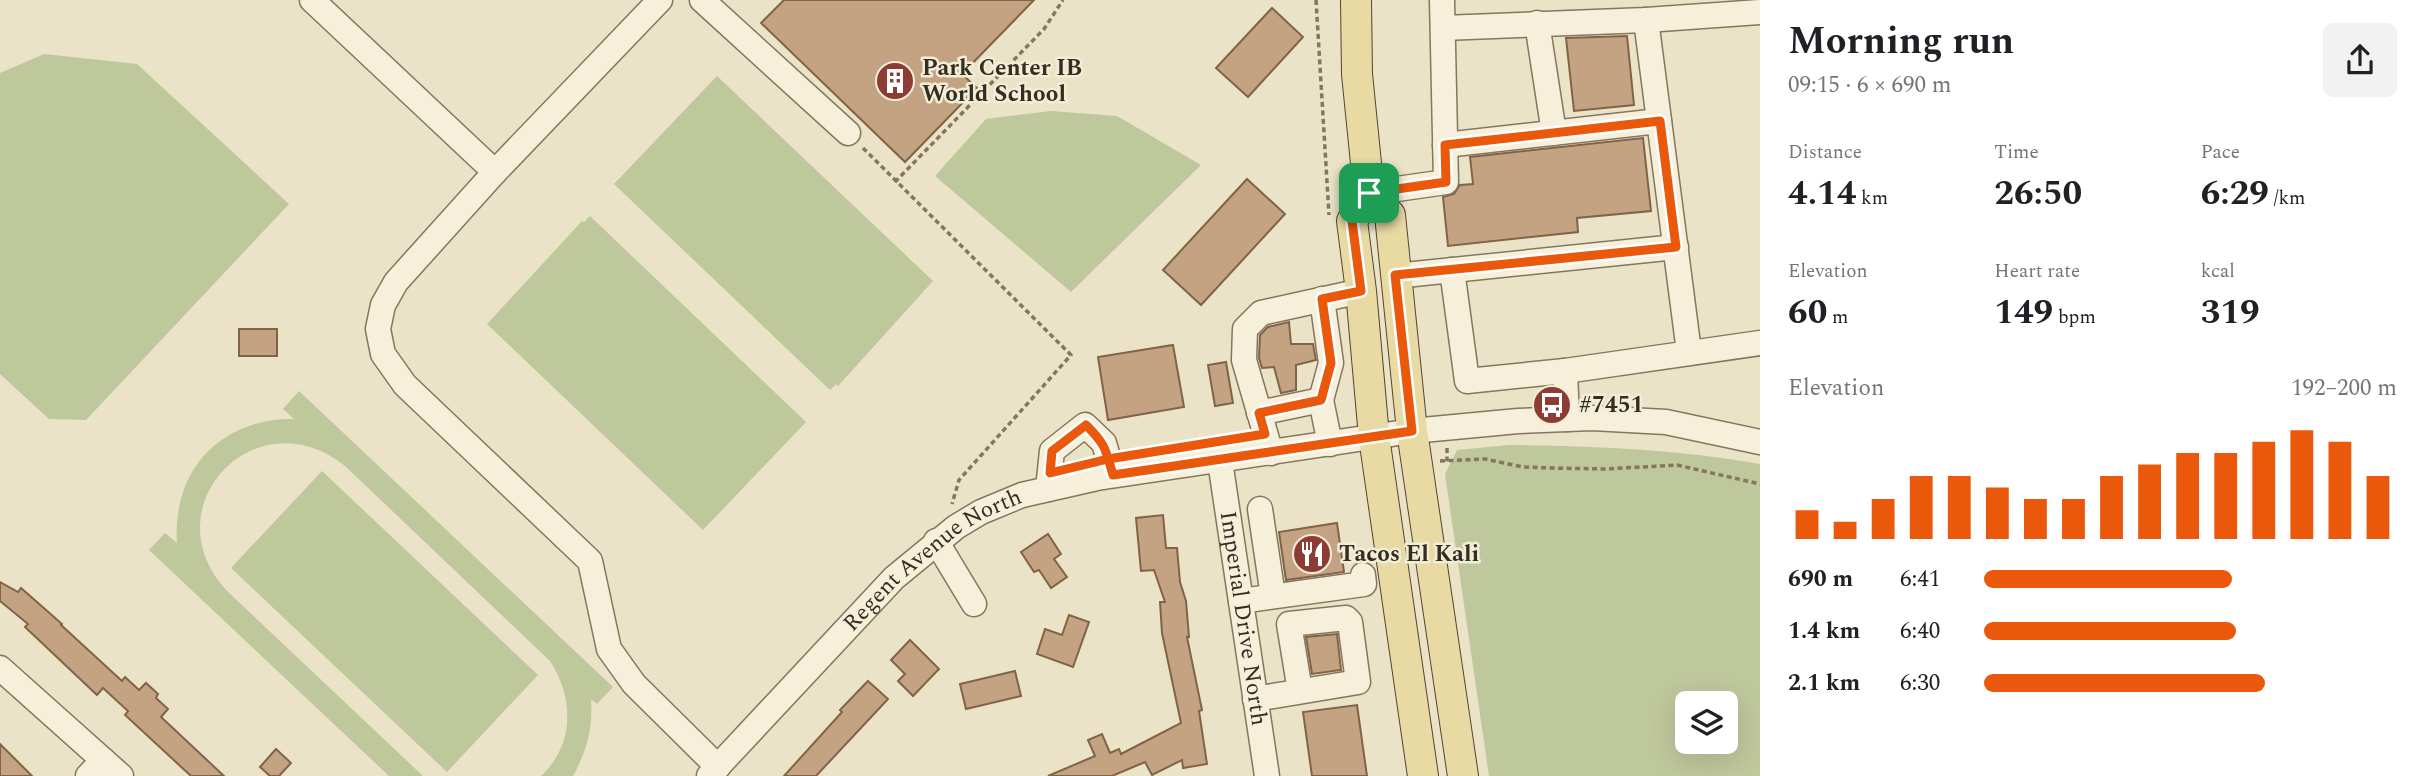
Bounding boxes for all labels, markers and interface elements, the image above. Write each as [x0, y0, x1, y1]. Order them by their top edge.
text: Morning run [1788, 13, 2014, 71]
button: share [2323, 23, 2397, 97]
place label: Park Center IB World School [922, 51, 1082, 112]
building icon: Park Center IB World School [874, 60, 916, 102]
text: 09:15 · 6 × 690 m [1788, 68, 1952, 103]
text: Distance [1788, 138, 1862, 167]
text: Time [1994, 138, 2039, 167]
text: Pace [2201, 138, 2240, 167]
pin [1339, 163, 1399, 223]
text: 4.14 [1788, 167, 1856, 220]
text: 26:50 [1994, 167, 2082, 220]
text: 6:29 [2201, 167, 2269, 220]
icon: arrive [1350, 174, 1388, 212]
text: km [1856, 184, 1888, 213]
text: /km [2269, 184, 2305, 213]
text: Elevation [1788, 257, 1868, 286]
text: Heart rate [1994, 257, 2080, 286]
text: kcal [2201, 257, 2235, 286]
text: 60 [1788, 286, 1827, 339]
text: 149 [1994, 286, 2053, 339]
text: 319 [2201, 286, 2260, 339]
text: m [1827, 303, 1848, 332]
text: bpm [2053, 303, 2096, 332]
text: Elevation [1788, 371, 1884, 406]
text: 192–200 m [2291, 371, 2397, 406]
bus stop icon: #7451 [1531, 384, 1573, 426]
place label: #7451 [1579, 388, 1644, 423]
street label: Regent Avenue North [835, 479, 1027, 640]
street label: Imperial Drive North [1210, 509, 1277, 728]
restaurant icon: Tacos El Kali [1291, 533, 1333, 575]
place label: Tacos El Kali [1339, 537, 1479, 572]
text: 690 m [1788, 562, 1853, 597]
text: 6:41 [1900, 562, 1940, 597]
text: 1.4 km [1788, 614, 1860, 649]
text: 6:40 [1900, 614, 1940, 649]
text: 2.1 km [1788, 666, 1860, 701]
text: 6:30 [1900, 666, 1940, 701]
map controls [1675, 691, 1738, 754]
button: layers [1675, 691, 1738, 754]

